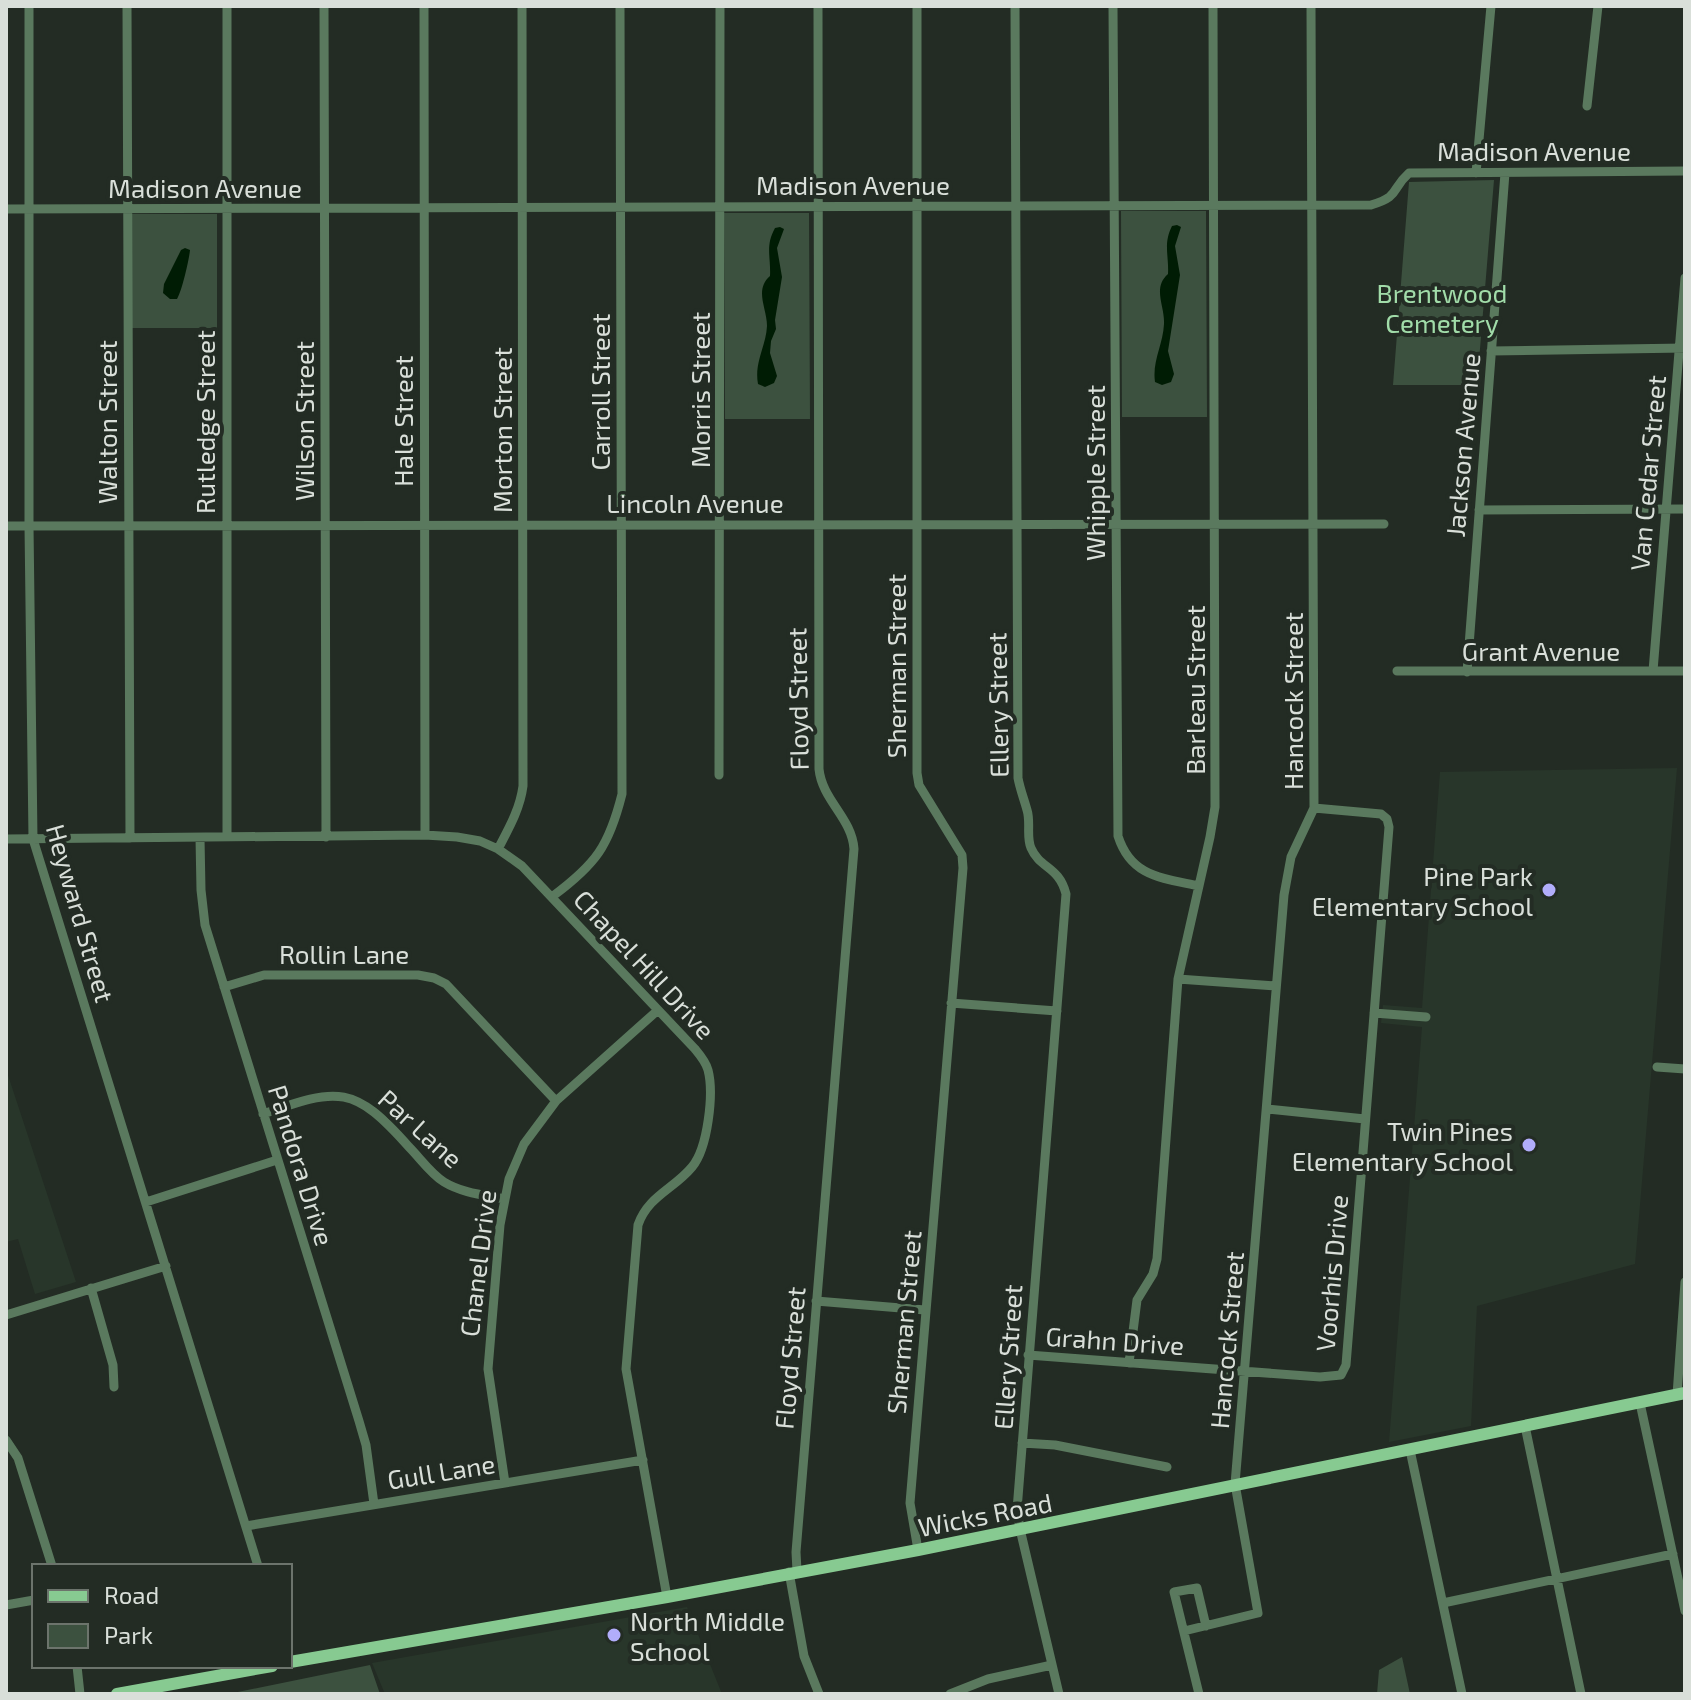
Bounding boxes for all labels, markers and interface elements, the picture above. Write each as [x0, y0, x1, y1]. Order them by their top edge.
street label: Madison Avenue [1437, 135, 1631, 166]
street label: Madison Avenue [756, 169, 950, 200]
street label: Madison Avenue [108, 172, 302, 203]
park label: Brentwood Cemetery [1377, 277, 1507, 338]
street label: Morris Street [684, 312, 715, 468]
street label: Carroll Street [584, 313, 615, 471]
street label: Rutledge Street [189, 330, 220, 514]
street label: Walton Street [91, 340, 122, 504]
street label: Wilson Street [288, 341, 319, 501]
street label: Morton Street [486, 347, 517, 513]
street label: Jackson Avenue [1439, 352, 1485, 538]
street label: Hale Street [387, 355, 418, 487]
street label: Van Cedar Street [1623, 374, 1671, 572]
street label: Whipple Street [1079, 385, 1110, 561]
street label: Lincoln Avenue [606, 487, 784, 518]
street label: Sherman Street [880, 574, 911, 758]
street label: Barleau Street [1179, 605, 1210, 775]
street label: Hancock Street [1277, 612, 1308, 790]
street label: Floyd Street [780, 627, 814, 771]
street label: Ellery Street [980, 632, 1014, 778]
street label: Grant Avenue [1462, 635, 1620, 666]
street label: Heyward Street [41, 820, 121, 1006]
place label: Pine Park Elementary School [1312, 860, 1533, 921]
marker: Pine Park Elementary School [1540, 881, 1558, 899]
street label: Chapel Hill Drive [568, 883, 722, 1045]
street label: Rollin Lane [279, 938, 409, 969]
street label: Pandora Drive [263, 1081, 341, 1249]
street label: Par Lane [373, 1082, 469, 1174]
place label: Twin Pines Elementary School [1292, 1115, 1513, 1176]
marker: Twin Pines Elementary School [1520, 1136, 1538, 1154]
street label: Chanel Drive [453, 1188, 501, 1338]
street label: Voorhis Drive [1309, 1193, 1353, 1353]
street label: Sherman Street [880, 1229, 926, 1415]
street label: Hancock Street [1203, 1250, 1249, 1430]
street label: Ellery Street [986, 1283, 1028, 1431]
street label: Floyd Street [767, 1285, 811, 1431]
street label: Grahn Drive [1045, 1320, 1185, 1360]
street label: Gull Lane [385, 1447, 497, 1495]
street label: Wicks Road [915, 1486, 1055, 1542]
legend [32, 1564, 292, 1668]
text: Road [104, 1580, 159, 1609]
place label: North Middle School [630, 1605, 785, 1666]
text: Park [104, 1620, 153, 1649]
marker: North Middle School [605, 1626, 623, 1644]

